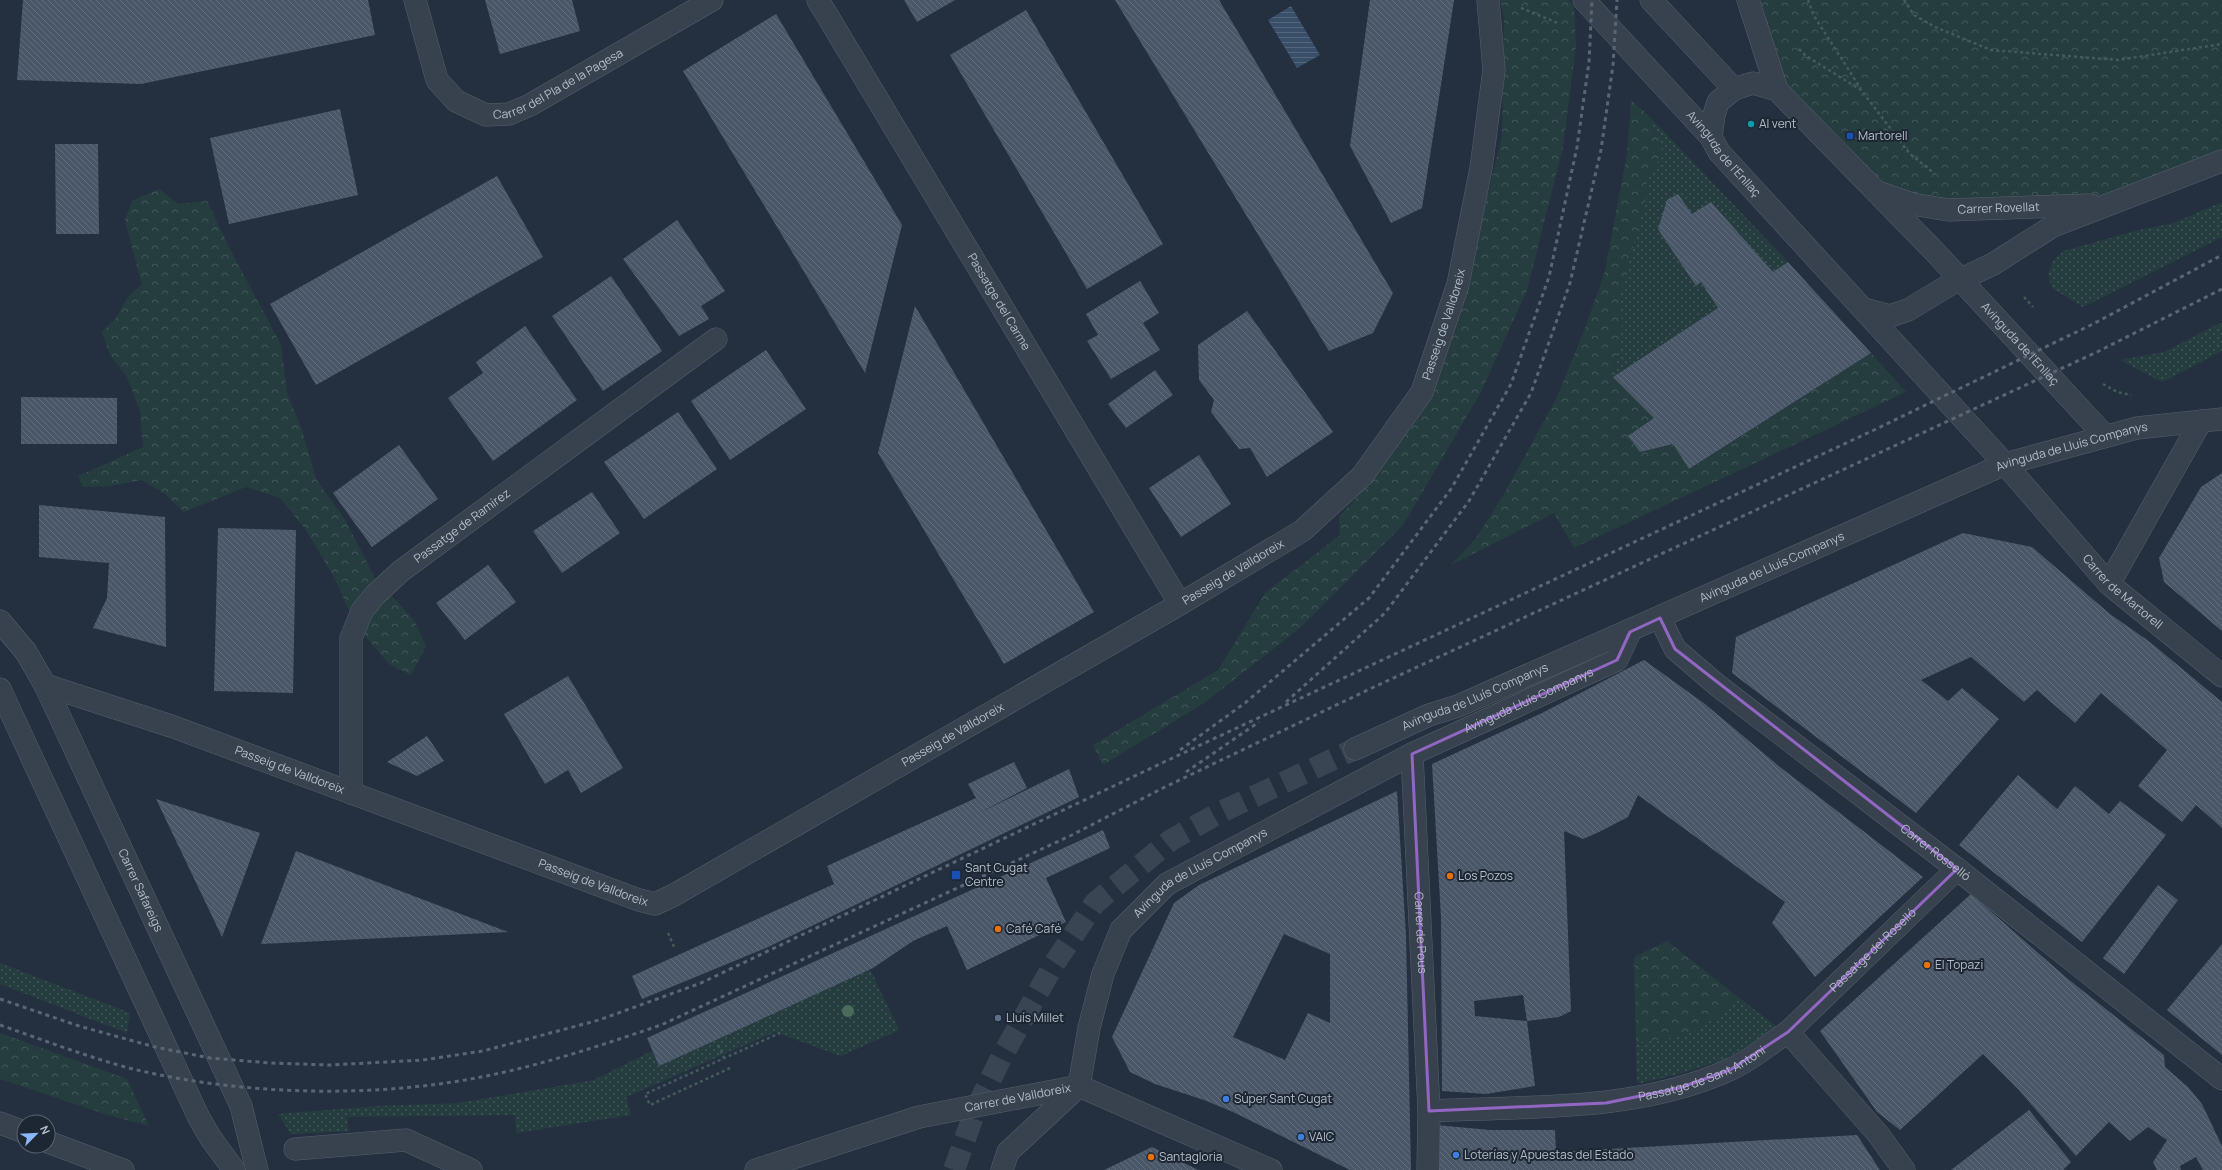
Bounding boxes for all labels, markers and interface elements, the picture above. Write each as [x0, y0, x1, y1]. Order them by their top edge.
street label: Carrer del Pla de la Pagesa [493, 44, 626, 123]
street label: Avinguda de l'Enllaç [1683, 107, 1765, 201]
place label: Al vent [1759, 115, 1797, 132]
marker: Al vent [1746, 119, 1756, 129]
place label: Martorell [1858, 127, 1908, 144]
marker: Martorell [1845, 131, 1855, 141]
street label: Carrer Rovellat [1957, 198, 2040, 218]
street label: Passatge del Carme [964, 250, 1035, 353]
street label: Passeig de Valldoreix [1418, 267, 1469, 382]
street label: Avinguda de l'Enllaç [1977, 298, 2063, 389]
street label: Avinguda de Lluís Companys [1993, 418, 2149, 475]
street label: Passatge de Ramírez [410, 484, 513, 567]
street label: Avinguda de Lluís Companys [1696, 527, 1847, 606]
street label: Passeig de Valldoreix [1179, 534, 1288, 609]
street label: Carrer de Martorell [2079, 550, 2167, 633]
street label: Avinguda de Lluís Companys [1399, 658, 1551, 734]
street label: Avinguda Lluís Companys [1461, 663, 1596, 737]
street label: Passeig de Valldoreix [898, 698, 1008, 770]
street label: Passeig de Valldoreix [233, 741, 348, 798]
street label: Carrer Rosselló [1897, 820, 1974, 885]
street label: Avinguda de Lluís Companys [1129, 823, 1270, 921]
street label: Carrer Safareigs [114, 846, 168, 934]
street label: Passeig de Valldoreix [536, 854, 651, 910]
place label: Sant Cugat Centre [965, 859, 1028, 890]
place label: Los Pozos [1458, 867, 1513, 884]
marker: Sant Cugat Centre [950, 869, 962, 881]
marker: Los Pozos [1445, 871, 1455, 881]
street label: Carrer de Pous [1411, 891, 1431, 974]
street label: Passatge del Roselló [1826, 904, 1920, 996]
place label: Café Café [1006, 920, 1061, 937]
marker: Café Café [993, 924, 1003, 934]
place label: El Topazi [1935, 956, 1983, 973]
marker: El Topazi [1922, 960, 1932, 970]
place label: Lluís Millet [1006, 1009, 1064, 1026]
marker: Lluís Millet [993, 1013, 1003, 1023]
street label: Passatge de Sant Antoni [1637, 1041, 1769, 1105]
street label: Carrer de Valldoreix [963, 1079, 1073, 1116]
place label: Súper Sant Cugat [1234, 1090, 1332, 1107]
marker: Súper Sant Cugat [1221, 1094, 1231, 1104]
north arrow [16, 1114, 56, 1154]
text: N [37, 1123, 54, 1136]
place label: VAIC [1309, 1128, 1335, 1145]
marker: VAIC [1296, 1132, 1306, 1142]
place label: Loterías y Apuestas del Estado [1464, 1146, 1634, 1163]
place label: Santagloria [1159, 1148, 1222, 1165]
marker: Loterías y Apuestas del Estado [1451, 1150, 1461, 1160]
marker: Santagloria [1146, 1152, 1156, 1162]

